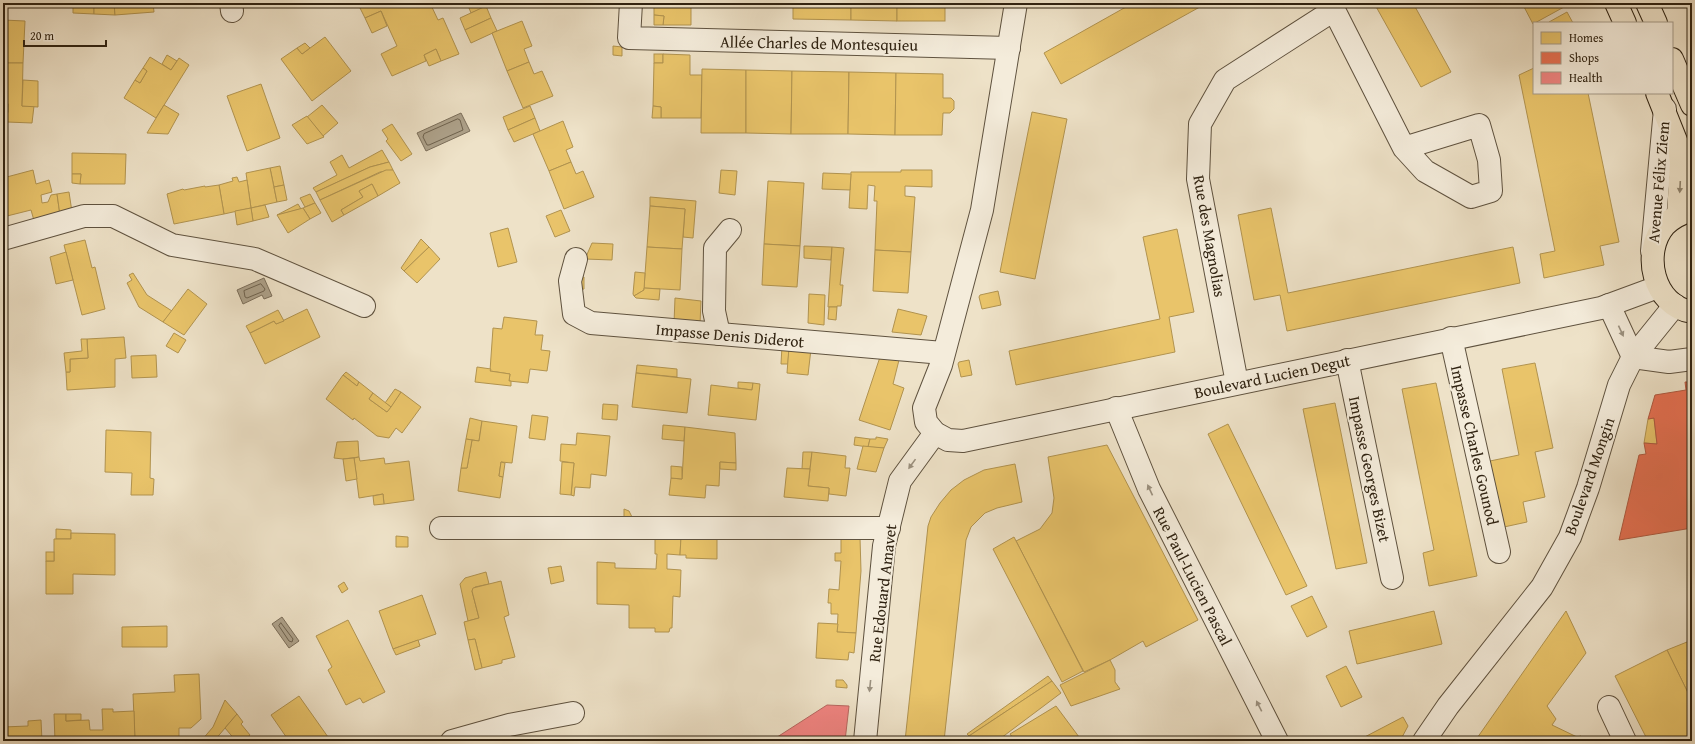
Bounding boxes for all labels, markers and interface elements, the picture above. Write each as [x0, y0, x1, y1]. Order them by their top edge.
scale bar [24, 22, 106, 48]
legend [1533, 22, 1673, 94]
text: 20 m [30, 27, 54, 44]
street label: Allée Charles de Montesquieu [720, 29, 919, 57]
text: Homes [1569, 29, 1604, 46]
text: Shops [1569, 49, 1599, 66]
text: Health [1569, 69, 1603, 86]
street label: Avenue Félix Ziem [1641, 120, 1675, 244]
street label: Rue des Magnolias [1187, 173, 1233, 299]
one-way arrow [1676, 181, 1683, 193]
street label: Impasse Denis Diderot [655, 317, 806, 353]
one-way arrow [1618, 326, 1624, 337]
street label: Boulevard Lucien Degut [1192, 348, 1353, 404]
street label: Impasse Charles Gounod [1445, 363, 1505, 528]
street label: Impasse Georges Bizet [1343, 394, 1397, 545]
street label: Boulevard Mongin [1558, 414, 1620, 538]
one-way arrow [908, 459, 916, 470]
one-way arrow [1147, 485, 1153, 496]
street label: Rue Paul-Lucien Pascal [1147, 502, 1239, 650]
street label: Rue Edouard Amavet [862, 522, 902, 664]
one-way arrow [867, 680, 874, 692]
one-way arrow [1256, 700, 1263, 712]

